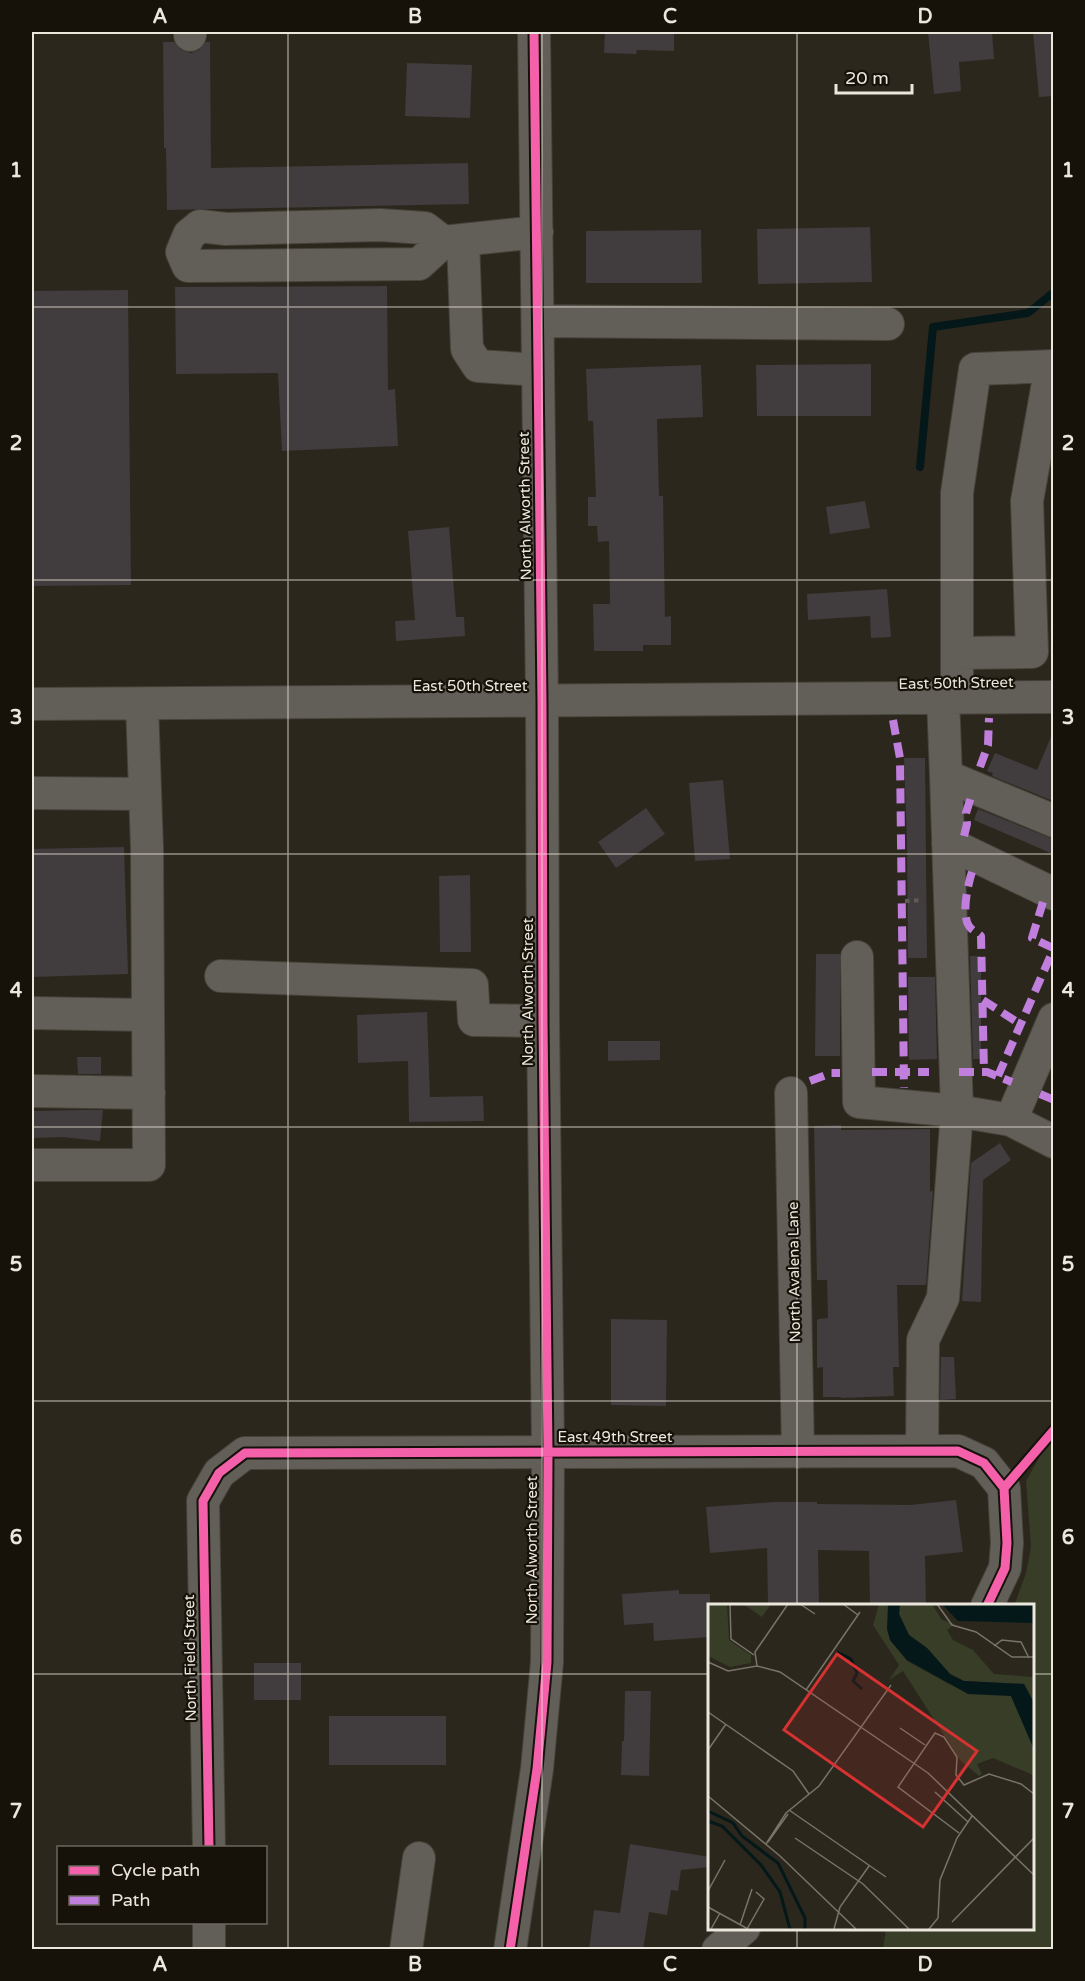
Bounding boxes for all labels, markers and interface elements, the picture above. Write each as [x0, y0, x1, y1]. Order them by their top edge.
text: A [153, 5, 168, 29]
text: B [408, 5, 422, 29]
text: C [663, 5, 677, 29]
text: D [917, 5, 933, 29]
scale bar [836, 57, 912, 95]
text: 20 m [845, 67, 889, 89]
text: 1 [10, 159, 22, 183]
text: 1 [1062, 159, 1074, 183]
street label: North Alworth Street [515, 431, 535, 580]
text: 2 [10, 432, 22, 456]
text: 2 [1062, 432, 1074, 456]
street label: East 50th Street [898, 673, 1014, 693]
street label: East 50th Street [412, 677, 528, 695]
text: 3 [10, 706, 22, 730]
text: 3 [1062, 706, 1074, 730]
street label: North Alworth Street [519, 917, 537, 1066]
text: 4 [10, 979, 23, 1003]
text: 4 [1062, 979, 1075, 1003]
street label: North Avalena Lane [784, 1201, 804, 1343]
text: 5 [10, 1253, 22, 1277]
text: 5 [1062, 1253, 1074, 1277]
street label: East 49th Street [557, 1428, 673, 1446]
street label: North Alworth Street [523, 1475, 541, 1624]
text: 6 [10, 1526, 22, 1550]
text: 6 [1062, 1526, 1074, 1550]
street label: North Field Street [180, 1594, 200, 1721]
inset map [708, 1604, 1034, 1930]
text: 7 [10, 1800, 22, 1824]
text: 7 [1062, 1800, 1074, 1824]
legend [57, 1846, 267, 1924]
text: Cycle path [111, 1859, 200, 1881]
text: Path [111, 1889, 150, 1911]
text: A [153, 1953, 168, 1977]
text: B [408, 1953, 422, 1977]
text: C [663, 1953, 677, 1977]
text: D [917, 1953, 933, 1977]

